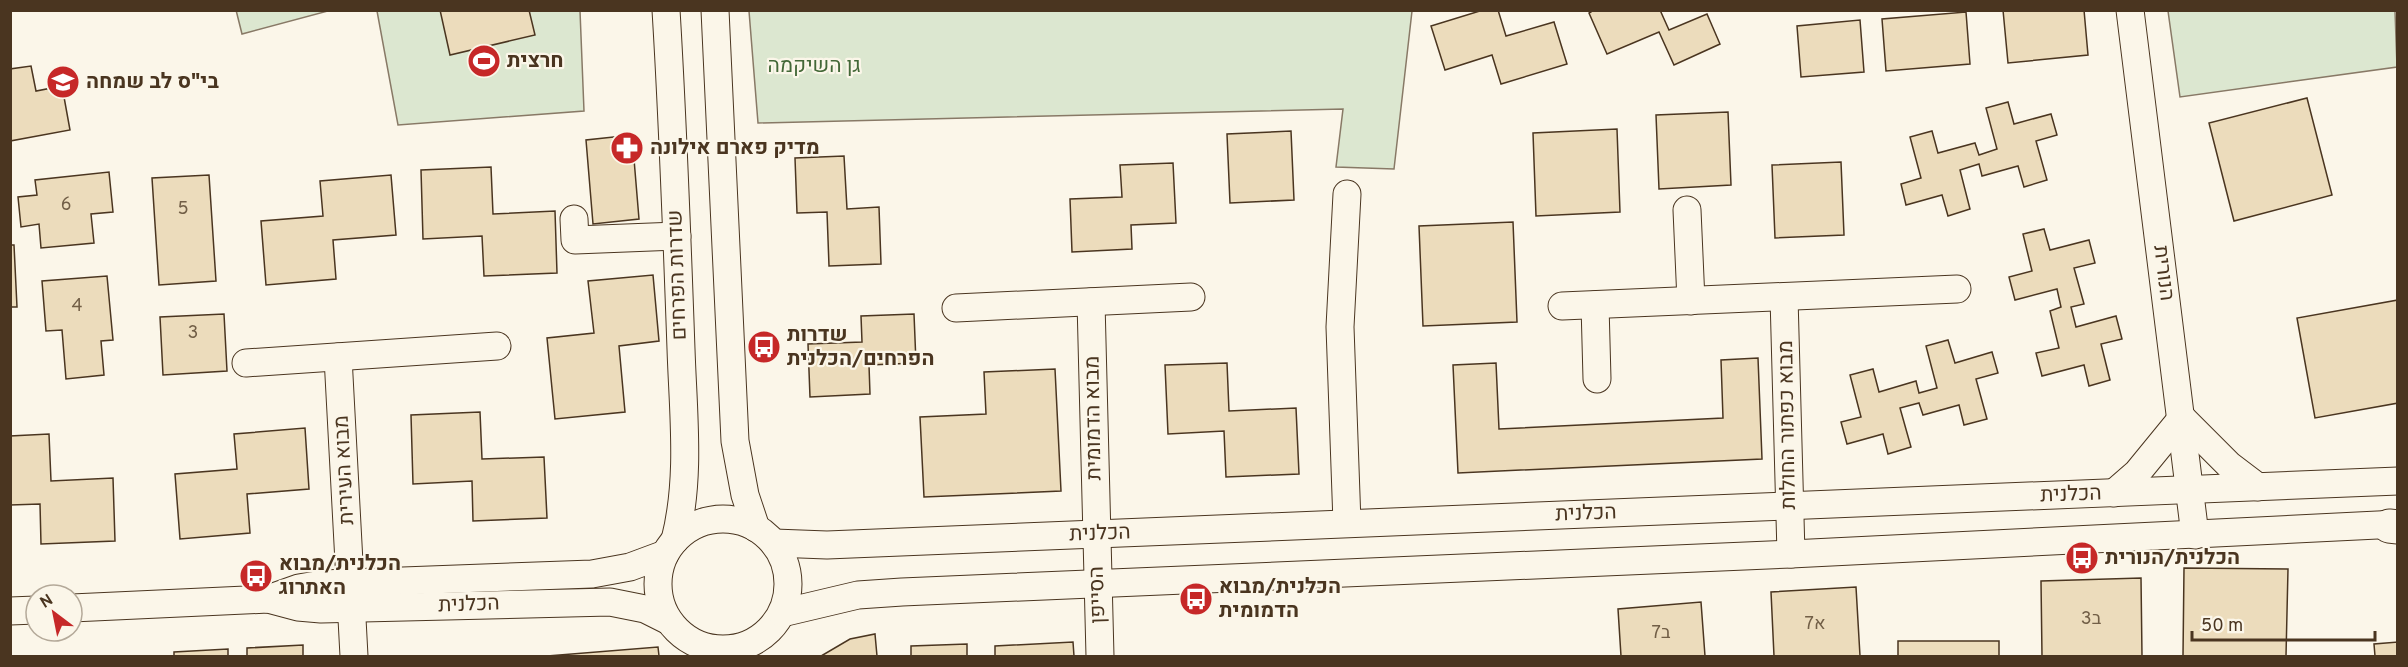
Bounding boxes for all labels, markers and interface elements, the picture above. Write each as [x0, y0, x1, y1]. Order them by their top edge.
sports icon: חרצית [466, 43, 502, 79]
place label: חרצית [507, 48, 564, 75]
park label: גן השיקמה [767, 53, 861, 80]
school or university icon: בי"ס לב שמחה [45, 64, 81, 100]
place label: בי"ס לב שמחה [86, 69, 219, 96]
pharmacy icon: מדיק פארם אילונה [609, 130, 645, 166]
place label: מדיק פארם אילונה [650, 135, 820, 162]
house number: 6 [61, 194, 71, 217]
house number: 5 [177, 198, 189, 221]
street label: שדרות הפרחים [662, 209, 694, 341]
street label: הנורית [2146, 244, 2180, 302]
house number: 4 [71, 295, 83, 318]
house number: 3 [188, 322, 198, 345]
place label: שדרות הפרחים/הכלנית [787, 322, 934, 373]
bus stop icon: שדרות הפרחים/הכלנית [746, 329, 782, 365]
street label: מבוא כפתור החולות [1773, 340, 1803, 510]
street label: מבוא הדמומית [1079, 355, 1109, 481]
street label: מבוא העירית [329, 415, 361, 525]
street label: הכלנית [2040, 480, 2102, 510]
street label: הכלנית [1555, 499, 1617, 529]
street label: הכלנית [1069, 519, 1131, 549]
bus stop icon: הכלנית/הנורית [2064, 540, 2100, 576]
place label: הכלנית/הנורית [2105, 545, 2240, 572]
place label: הכלנית/מבוא האתרוג [279, 551, 401, 602]
bus stop icon: הכלנית/מבוא האתרוג [238, 558, 274, 594]
street label: הסייפן [1084, 566, 1112, 624]
place label: הכלנית/מבוא הדמומית [1219, 574, 1341, 625]
bus stop icon: הכלנית/מבוא הדמומית [1178, 581, 1214, 617]
north arrow [24, 583, 84, 643]
text: N [37, 590, 57, 614]
street label: הכלנית [438, 590, 500, 620]
scale bar [2192, 604, 2375, 642]
house number: 3ב [2081, 608, 2102, 631]
house number: 7א [1805, 613, 1825, 636]
text: 50 m [2201, 615, 2243, 638]
house number: 7ב [1652, 622, 1671, 645]

